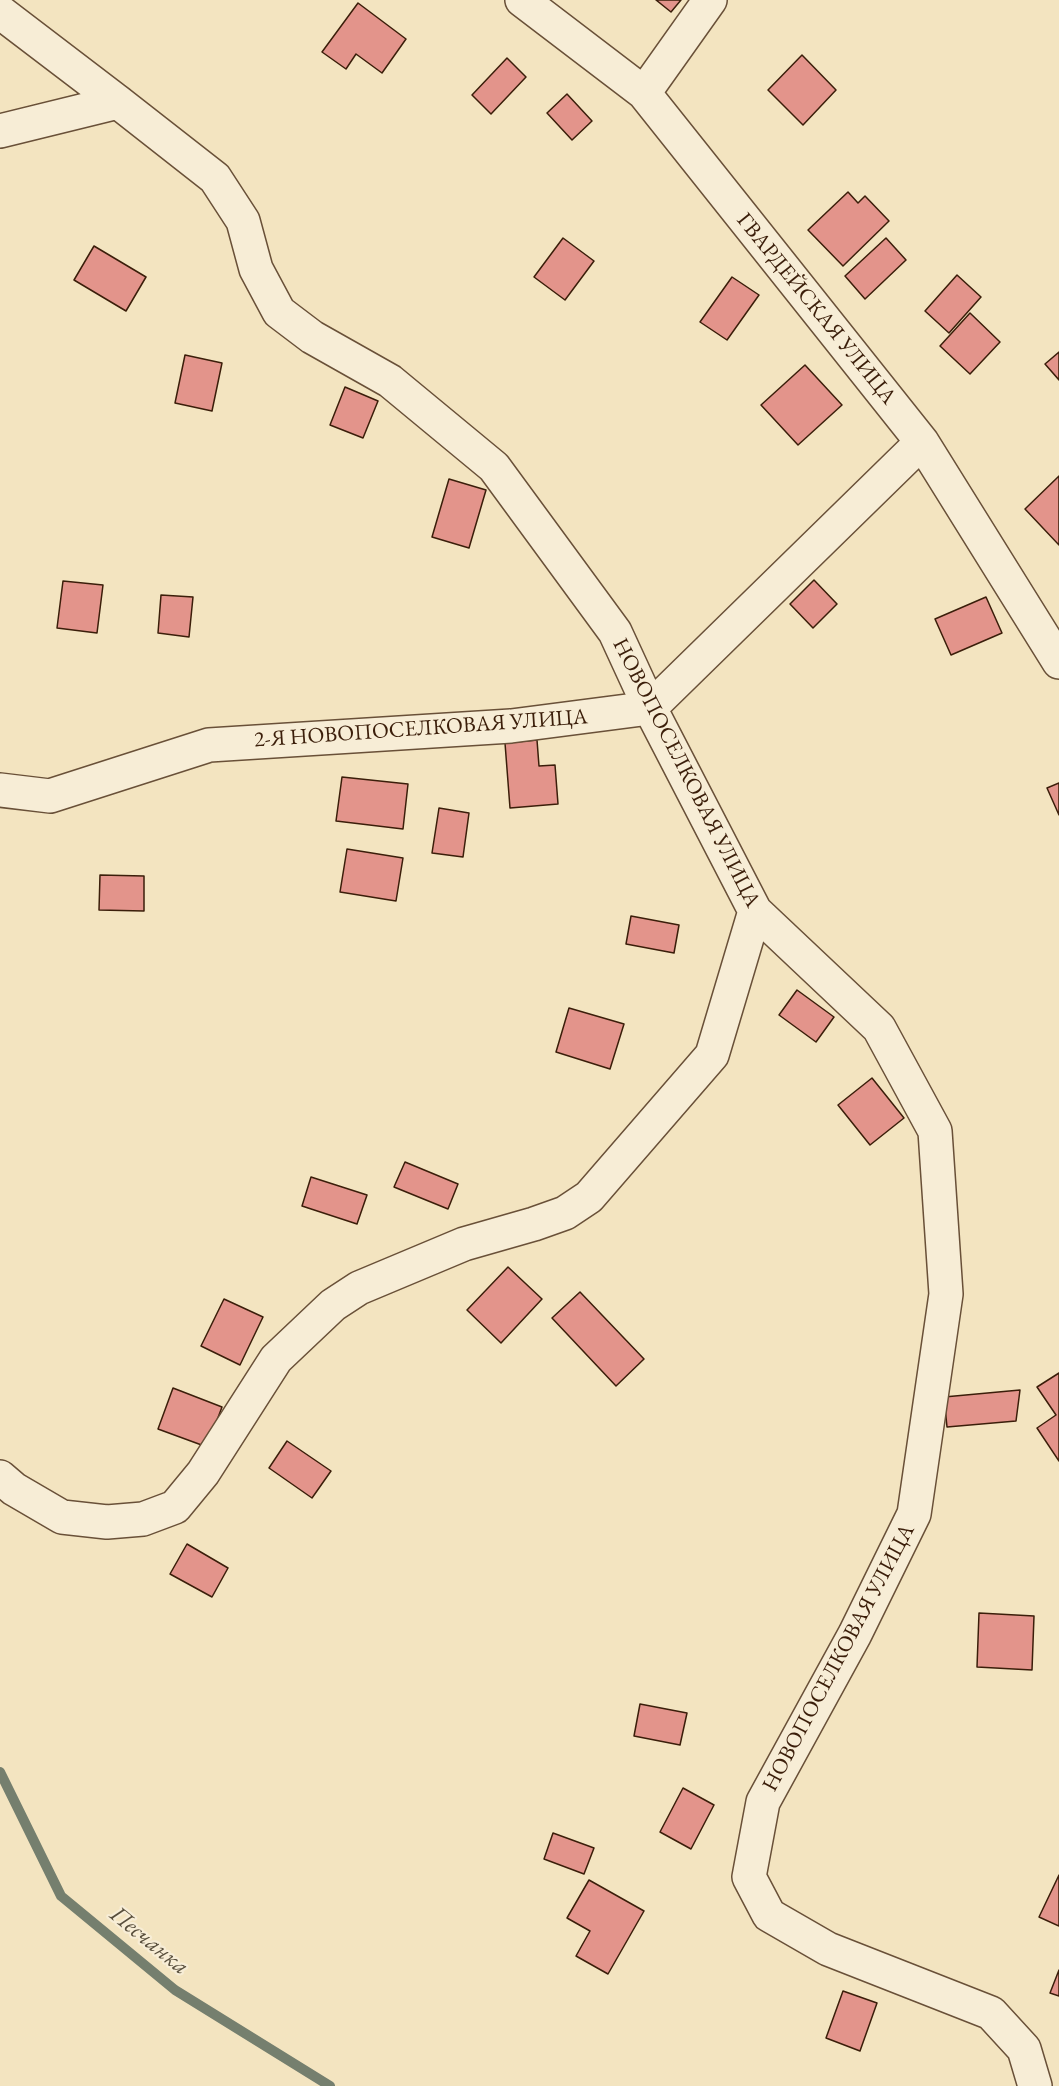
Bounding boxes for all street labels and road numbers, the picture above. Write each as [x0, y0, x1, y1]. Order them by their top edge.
street label: ГВАРДЕЙСКАЯ УЛИЦА [731, 208, 901, 410]
street label: НОВОПОСЕЛКОВАЯ УЛИЦА [606, 634, 766, 912]
street label: 2-Я НОВОПОСЕЛКОВАЯ УЛИЦА [253, 704, 589, 754]
street label: НОВОПОСЕЛКОВАЯ УЛИЦА [757, 1520, 921, 1796]

